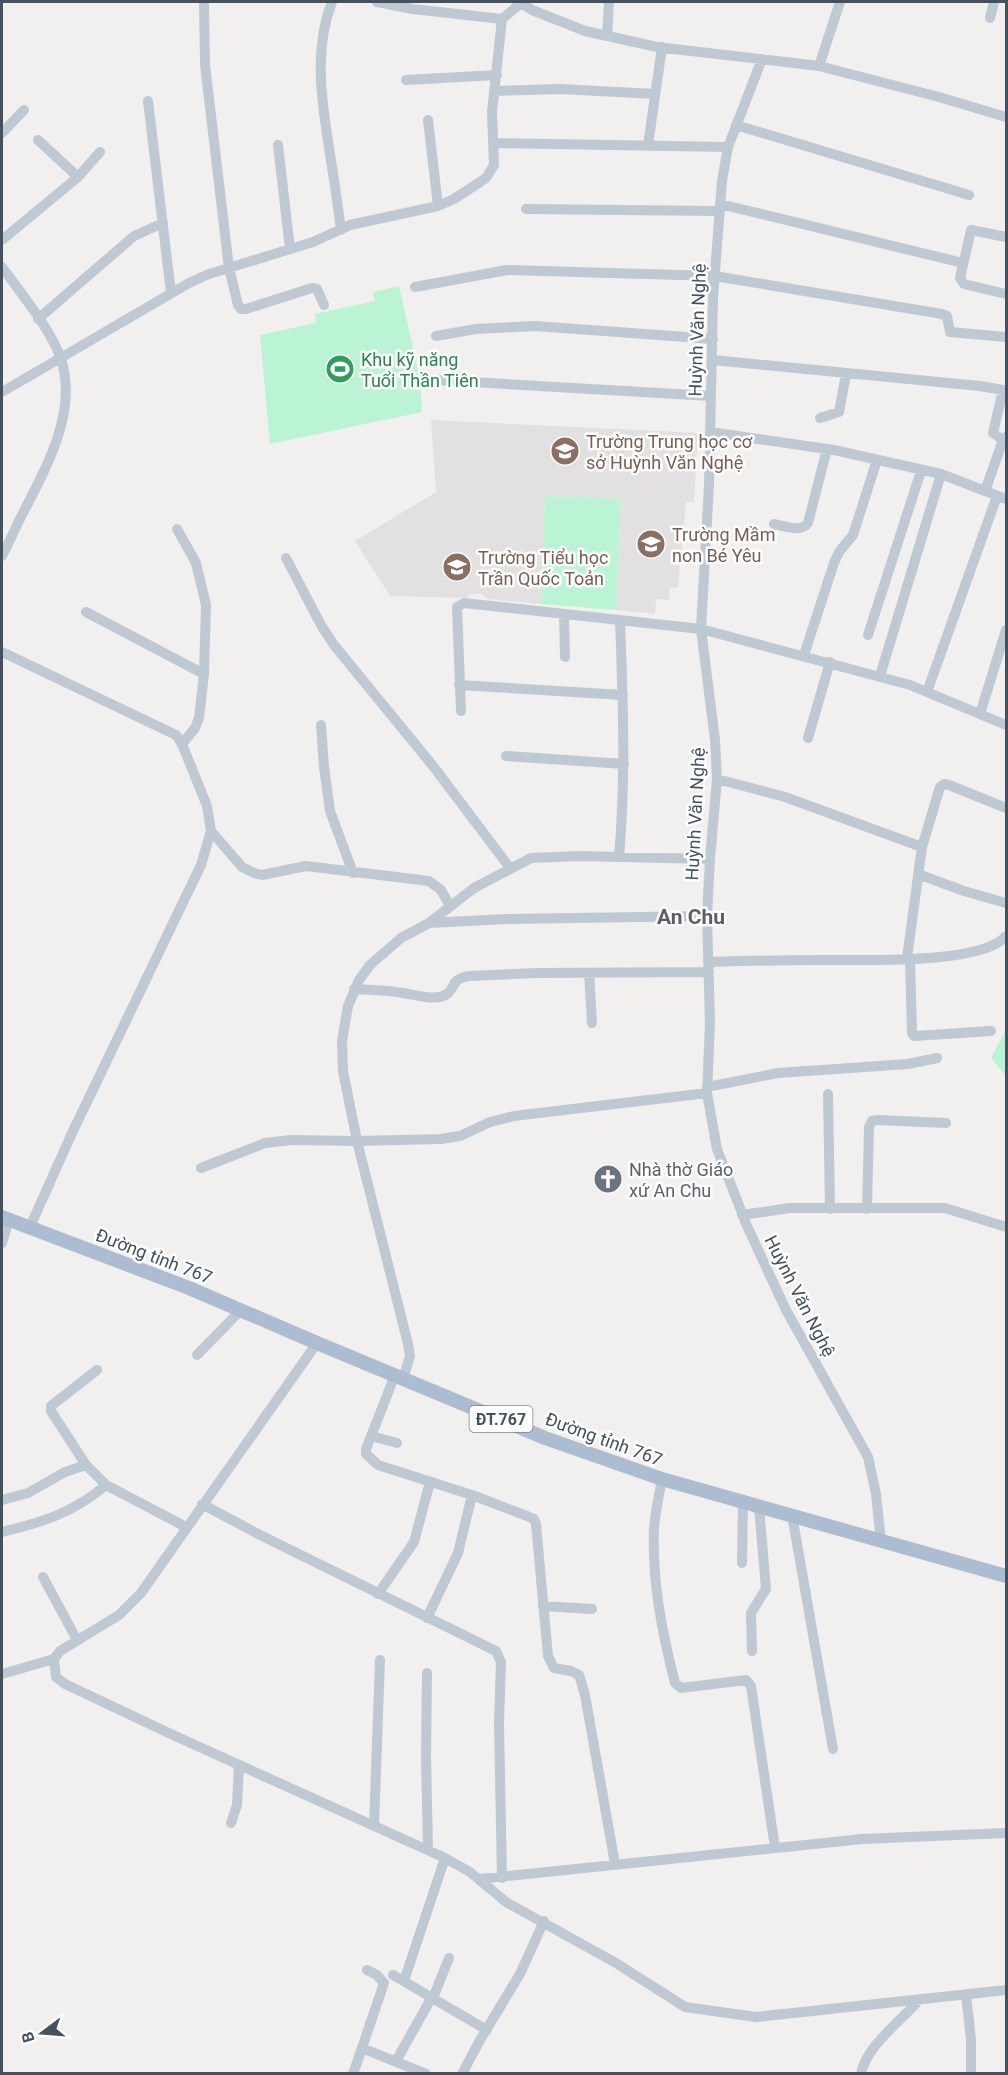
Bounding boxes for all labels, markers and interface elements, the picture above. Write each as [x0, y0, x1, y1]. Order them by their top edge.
street label: Huỳnh Văn Nghệ [684, 263, 710, 397]
place label: Khu kỹ năng Tuổi Thần Tiên [361, 349, 479, 391]
sports icon: Khu kỹ năng Tuổi Thần Tiên [324, 353, 356, 385]
place label: Trường Trung học cơ sở Huỳnh Văn Nghệ [586, 431, 753, 473]
school or university icon: Trường Trung học cơ sở Huỳnh Văn Nghệ [549, 435, 581, 467]
place label: Trường Mầm non Bé Yêu [672, 524, 775, 566]
school or university icon: Trường Mầm non Bé Yêu [635, 528, 667, 560]
place label: Trường Tiểu học Trần Quốc Toản [478, 547, 608, 589]
school or university icon: Trường Tiểu học Trần Quốc Toản [441, 551, 473, 583]
street label: Huỳnh Văn Nghệ [681, 747, 709, 881]
district label: An Chu [657, 905, 725, 929]
place label: Nhà thờ Giáo xứ An Chu [629, 1159, 733, 1201]
church icon: Nhà thờ Giáo xứ An Chu [592, 1163, 624, 1195]
street label: Đường tỉnh 767 [93, 1224, 215, 1288]
street label: Huỳnh Văn Nghệ [760, 1232, 840, 1360]
road number: ĐT.767 [470, 1406, 532, 1432]
street label: Đường tỉnh 767 [543, 1408, 665, 1470]
north arrow [12, 2003, 72, 2063]
text: B [18, 2029, 39, 2045]

